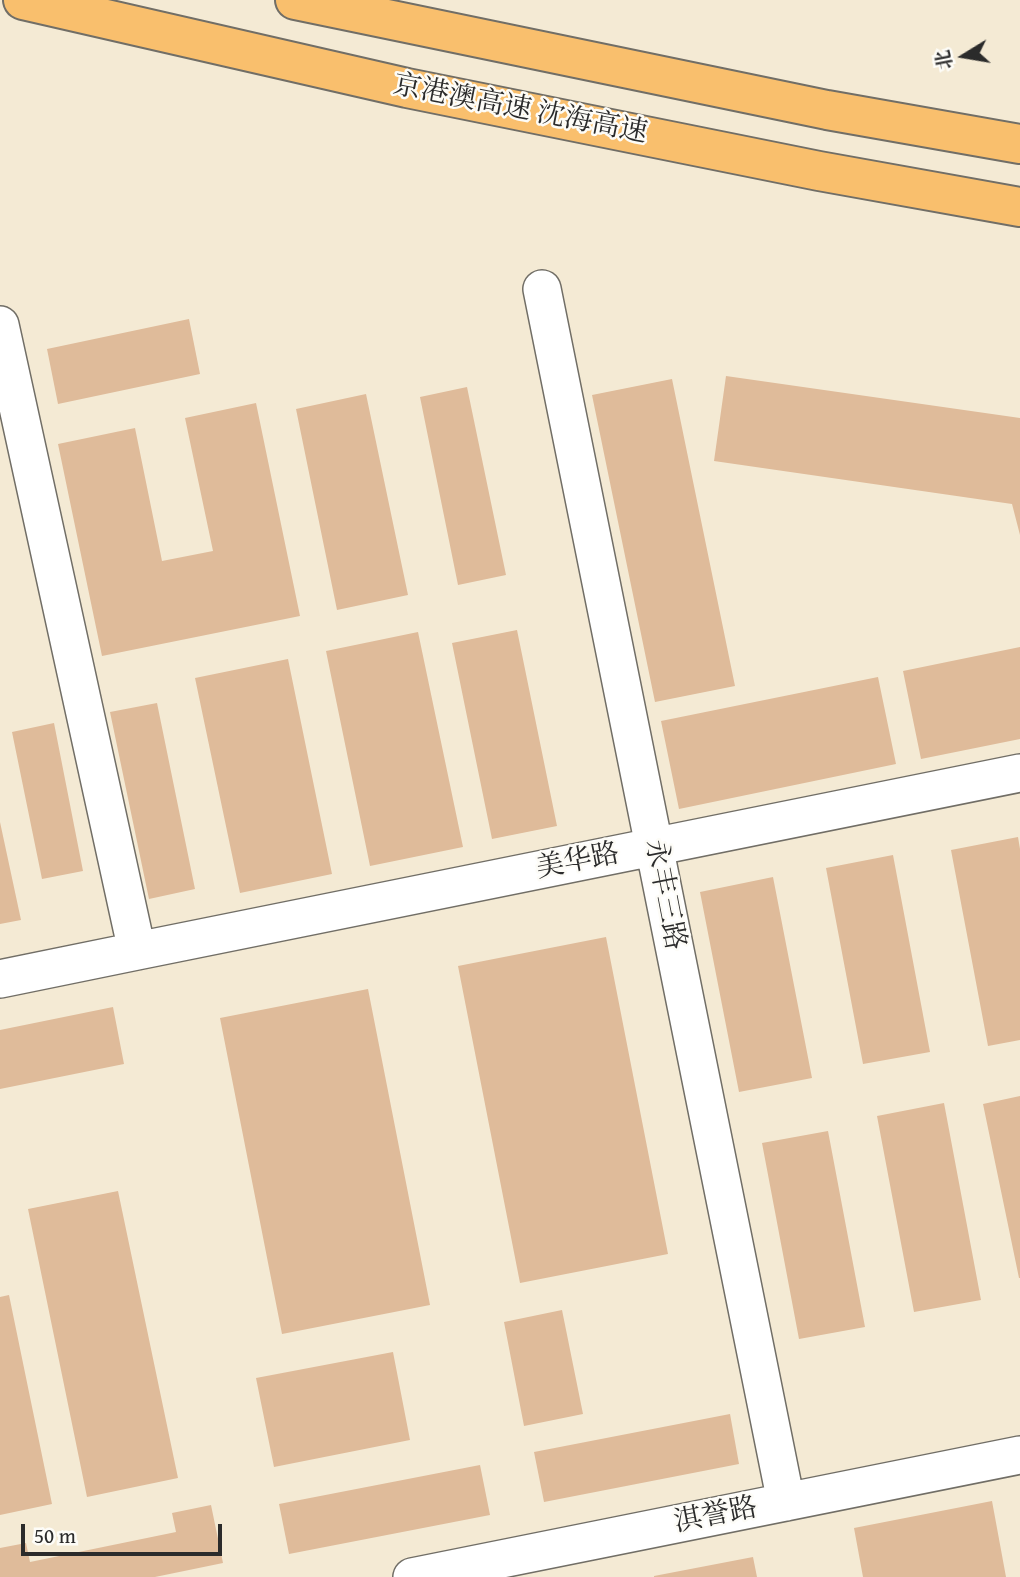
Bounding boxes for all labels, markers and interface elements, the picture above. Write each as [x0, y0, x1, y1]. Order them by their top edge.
north arrow [929, 21, 999, 91]
text: 北 [928, 48, 959, 72]
street label: 京港澳高速 沈海高速 [390, 69, 650, 151]
street label: 美华路 [534, 837, 622, 887]
street label: 永丰三路 [637, 837, 691, 953]
street label: 淇誉路 [672, 1491, 760, 1541]
scale bar [24, 1510, 226, 1554]
text: 50 m [34, 1520, 76, 1551]

